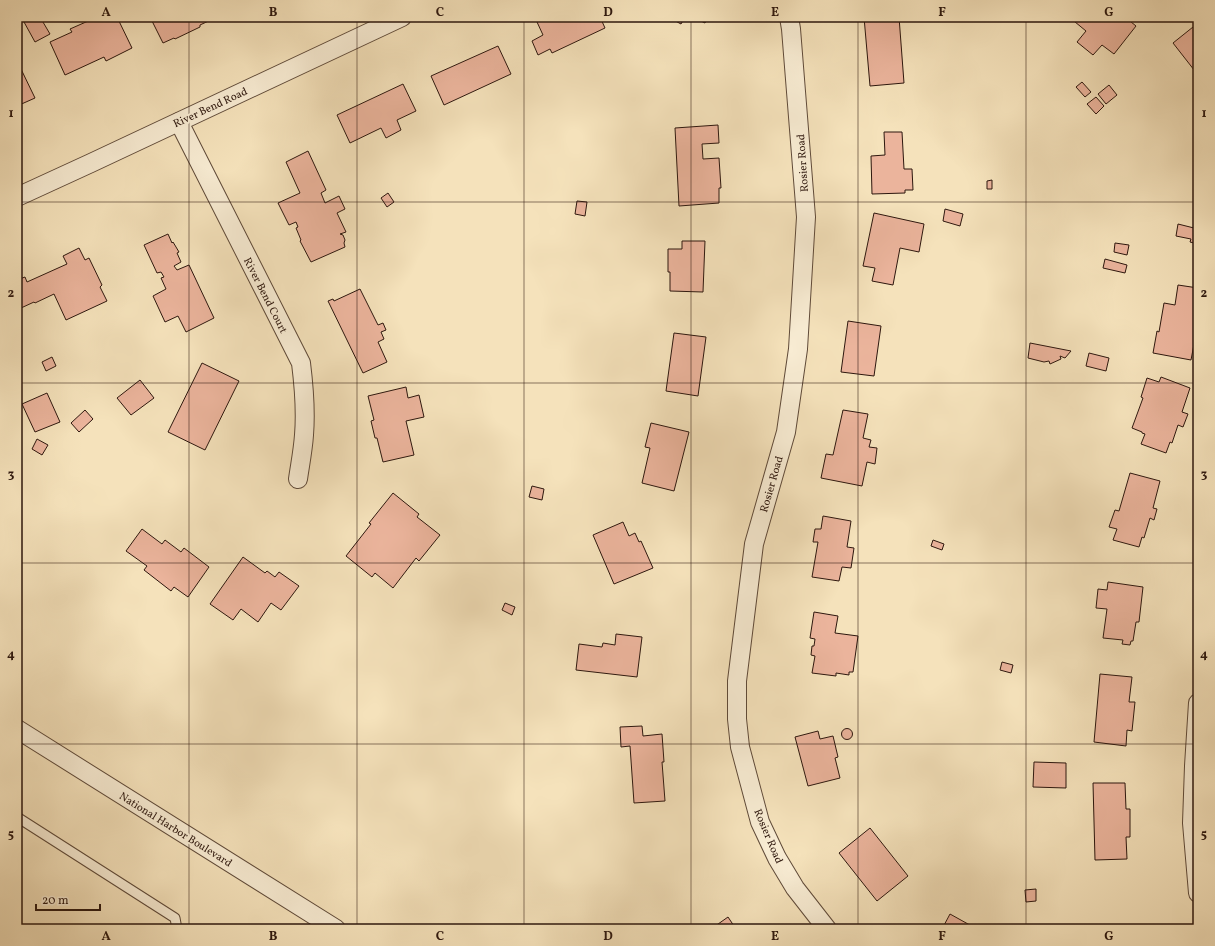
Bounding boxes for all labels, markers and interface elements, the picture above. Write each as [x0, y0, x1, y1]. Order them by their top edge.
text: A [101, 4, 111, 22]
text: B [269, 4, 278, 22]
text: C [436, 4, 444, 22]
text: D [603, 4, 613, 22]
text: E [771, 4, 779, 22]
text: F [938, 4, 946, 22]
text: G [1104, 4, 1114, 22]
street label: River Bend Road [171, 85, 250, 132]
text: 1 [8, 105, 14, 123]
text: 1 [1201, 105, 1207, 123]
street label: Rosier Road [794, 133, 813, 192]
street label: River Bend Court [239, 255, 290, 336]
text: 2 [8, 285, 15, 303]
text: 2 [1201, 285, 1208, 303]
street label: Rosier Road [757, 454, 788, 514]
text: 3 [8, 466, 15, 484]
text: 3 [1201, 466, 1208, 484]
text: 4 [7, 646, 15, 664]
text: 4 [1200, 646, 1208, 664]
street label: National Harbor Boulevard [116, 789, 235, 871]
street label: Rosier Road [749, 807, 786, 866]
text: 5 [8, 826, 14, 844]
text: 5 [1201, 826, 1207, 844]
scale bar [36, 886, 100, 912]
text: 20 m [42, 893, 69, 909]
text: A [101, 928, 111, 946]
text: B [269, 928, 278, 946]
text: C [436, 928, 444, 946]
text: D [603, 928, 613, 946]
text: E [771, 928, 779, 946]
text: F [938, 928, 946, 946]
text: G [1104, 928, 1114, 946]

